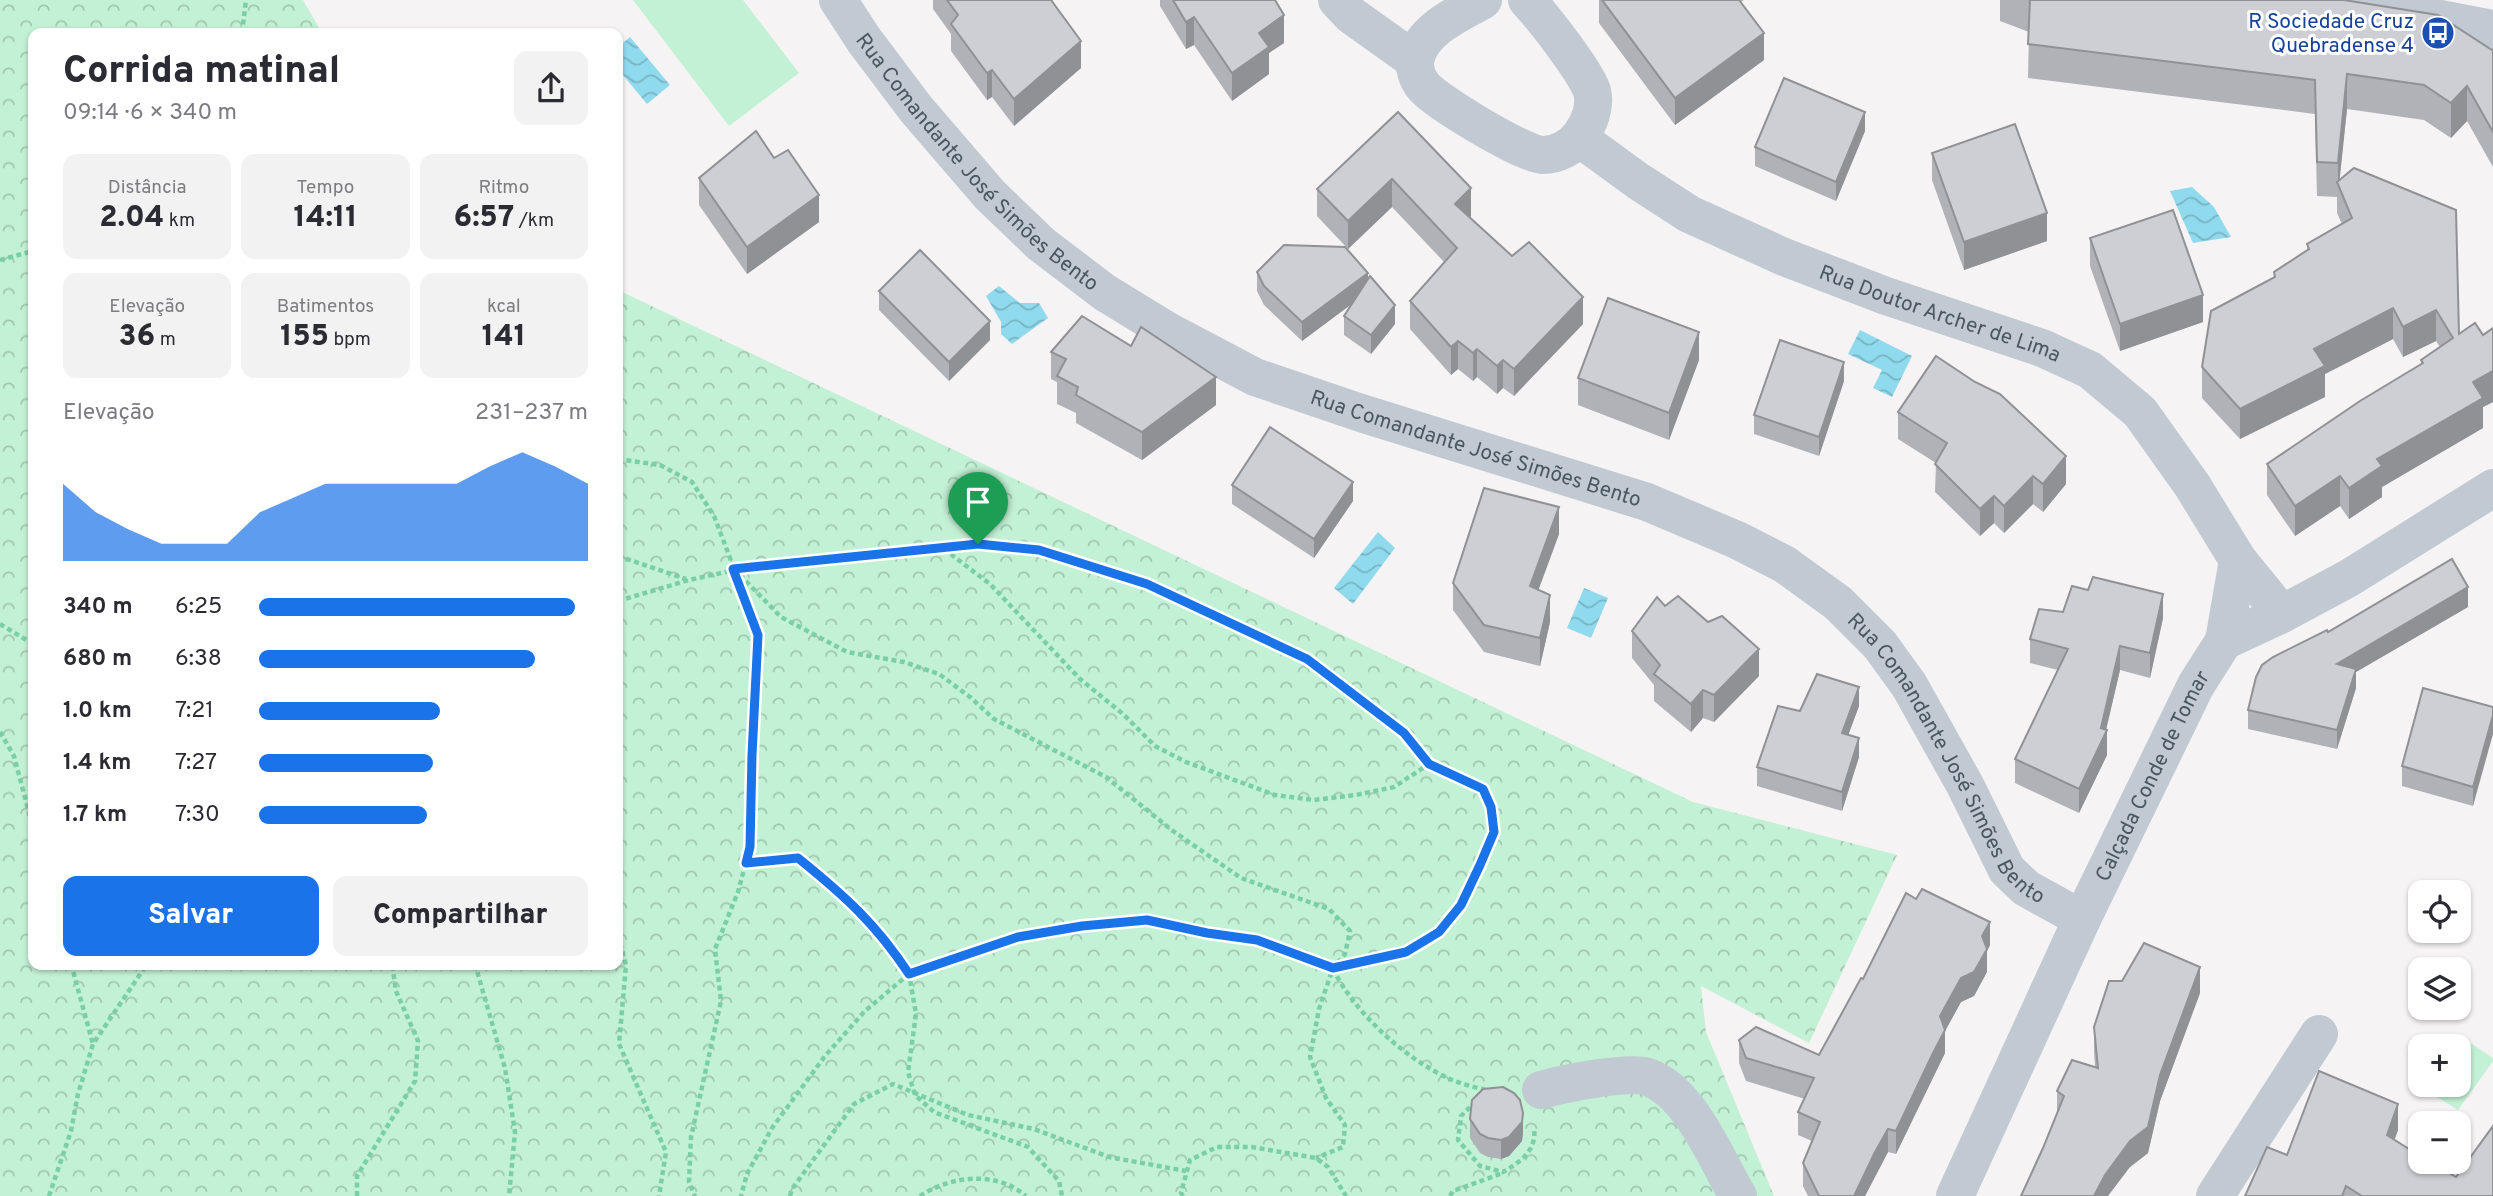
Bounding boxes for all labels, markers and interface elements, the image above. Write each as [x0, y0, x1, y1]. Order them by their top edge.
place label: R Sociedade Cruz Quebradense 4 [2248, 9, 2414, 60]
bus stop icon: R Sociedade Cruz Quebradense 4 [2419, 14, 2457, 52]
street label: Rua Comandante José Simões Bento [849, 28, 1104, 298]
text: Corrida matinal [63, 48, 340, 97]
button: share [514, 51, 588, 125]
text: 09:14 · 6 × 340 m [63, 99, 237, 128]
text: Distância [108, 176, 187, 200]
text: Tempo [297, 176, 354, 200]
text: Ritmo [478, 176, 529, 200]
text: 2.04 [99, 200, 164, 237]
text: 14:11 [293, 200, 358, 237]
text: 6:57 [454, 200, 514, 237]
text: km [164, 209, 195, 233]
text: /km [514, 209, 554, 233]
street label: Rua Doutor Archer de Lima [1815, 260, 2065, 370]
text: Elevação [109, 295, 185, 319]
text: Batimentos [277, 295, 374, 319]
text: kcal [487, 295, 521, 319]
text: 36 [119, 319, 155, 356]
text: 155 [280, 319, 329, 356]
text: 141 [482, 319, 526, 356]
text: m [155, 328, 176, 352]
text: bpm [329, 328, 371, 352]
street label: Rua Comandante José Simões Bento [1306, 385, 1644, 514]
text: Elevação [63, 399, 155, 428]
text: 231–237 m [475, 399, 588, 428]
pin [948, 472, 1008, 544]
icon: arrive [959, 483, 997, 521]
text: 340 m [63, 593, 133, 622]
text: 6:25 [175, 593, 222, 622]
street label: Rua Comandante José Simões Bento [1841, 608, 2049, 911]
text: 680 m [63, 645, 132, 674]
text: 6:38 [175, 645, 222, 674]
street label: Calçada Conde de Tomar [2090, 666, 2217, 887]
text: 1.0 km [63, 697, 132, 726]
text: 7:21 [175, 697, 214, 726]
text: 1.4 km [63, 749, 131, 778]
text: 7:27 [175, 749, 217, 778]
text: 1.7 km [63, 801, 127, 830]
text: 7:30 [175, 801, 220, 830]
button: Salvar [63, 876, 319, 956]
button: Compartilhar [333, 876, 588, 956]
map controls [2408, 880, 2471, 1174]
button: locate [2408, 880, 2471, 943]
button: layers [2408, 957, 2471, 1020]
button: + [2408, 1034, 2471, 1097]
button: − [2408, 1111, 2471, 1174]

